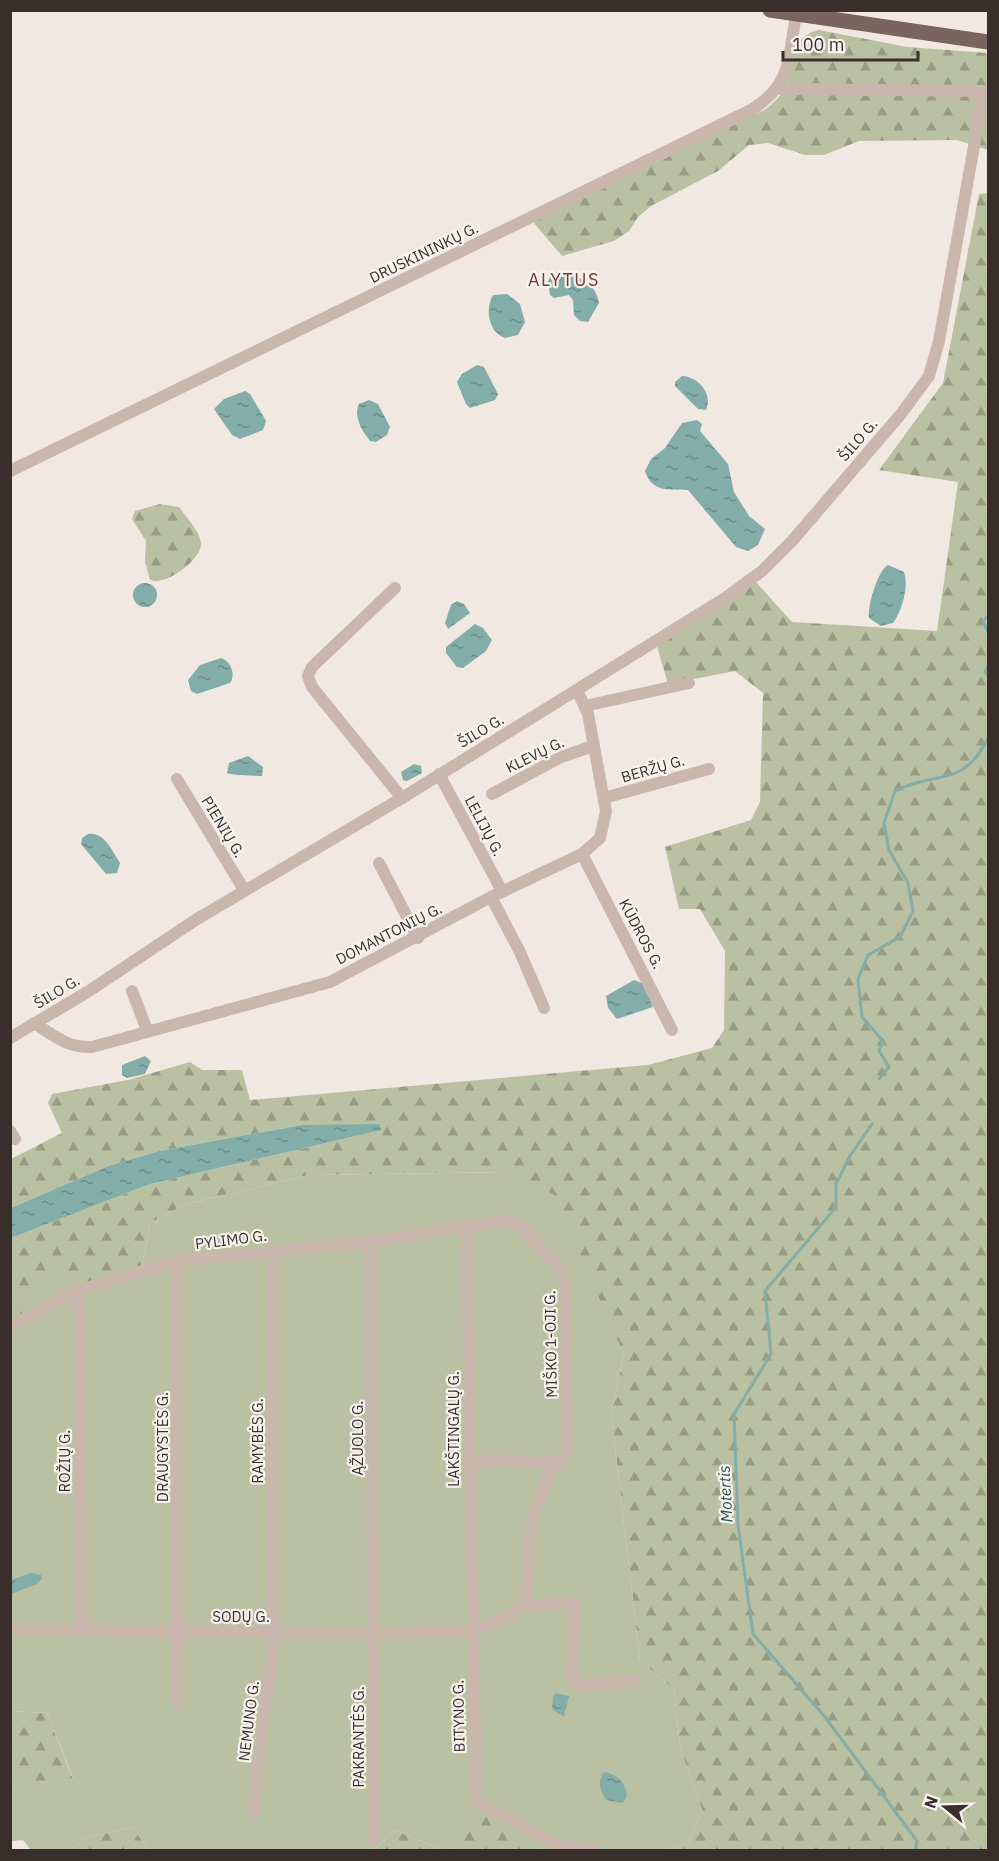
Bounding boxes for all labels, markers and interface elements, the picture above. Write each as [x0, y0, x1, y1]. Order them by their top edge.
scale bar [783, 24, 918, 62]
text: 100 m [792, 33, 844, 56]
street label: DRUSKININKŲ G. [366, 218, 481, 287]
district label: ALYTUS [528, 268, 600, 291]
street label: ŠILO G. [834, 414, 881, 465]
street label: ŠILO G. [454, 709, 507, 752]
street label: KLEVŲ G. [502, 732, 567, 777]
street label: BERŽŲ G. [619, 750, 687, 787]
street label: PIENIŲ G. [198, 792, 249, 861]
street label: LELIJŲ G. [461, 792, 508, 859]
street label: KŪDROS G. [615, 895, 668, 972]
street label: DOMANTONIŲ G. [332, 899, 445, 969]
street label: ŠILO G. [30, 970, 83, 1013]
street label: PYLIMO G. [194, 1226, 268, 1253]
street label: MIŠKO 1-OJI G. [540, 1290, 561, 1398]
street label: LAKŠTINGALŲ G. [444, 1371, 463, 1487]
street label: DRAUGYSTĖS G. [153, 1392, 172, 1502]
street label: RAMYBĖS G. [248, 1398, 267, 1484]
street label: ĄŽUOLO G. [348, 1401, 367, 1475]
street label: ROŽIŲ G. [55, 1430, 74, 1492]
water label: Motertis [714, 1465, 736, 1523]
street label: SODŲ G. [212, 1607, 270, 1626]
street label: NEMUNO G. [234, 1680, 263, 1762]
street label: BITYNO G. [448, 1680, 469, 1752]
street label: PAKRANTĖS G. [349, 1686, 368, 1788]
north arrow [915, 1777, 975, 1837]
text: N [919, 1793, 942, 1811]

